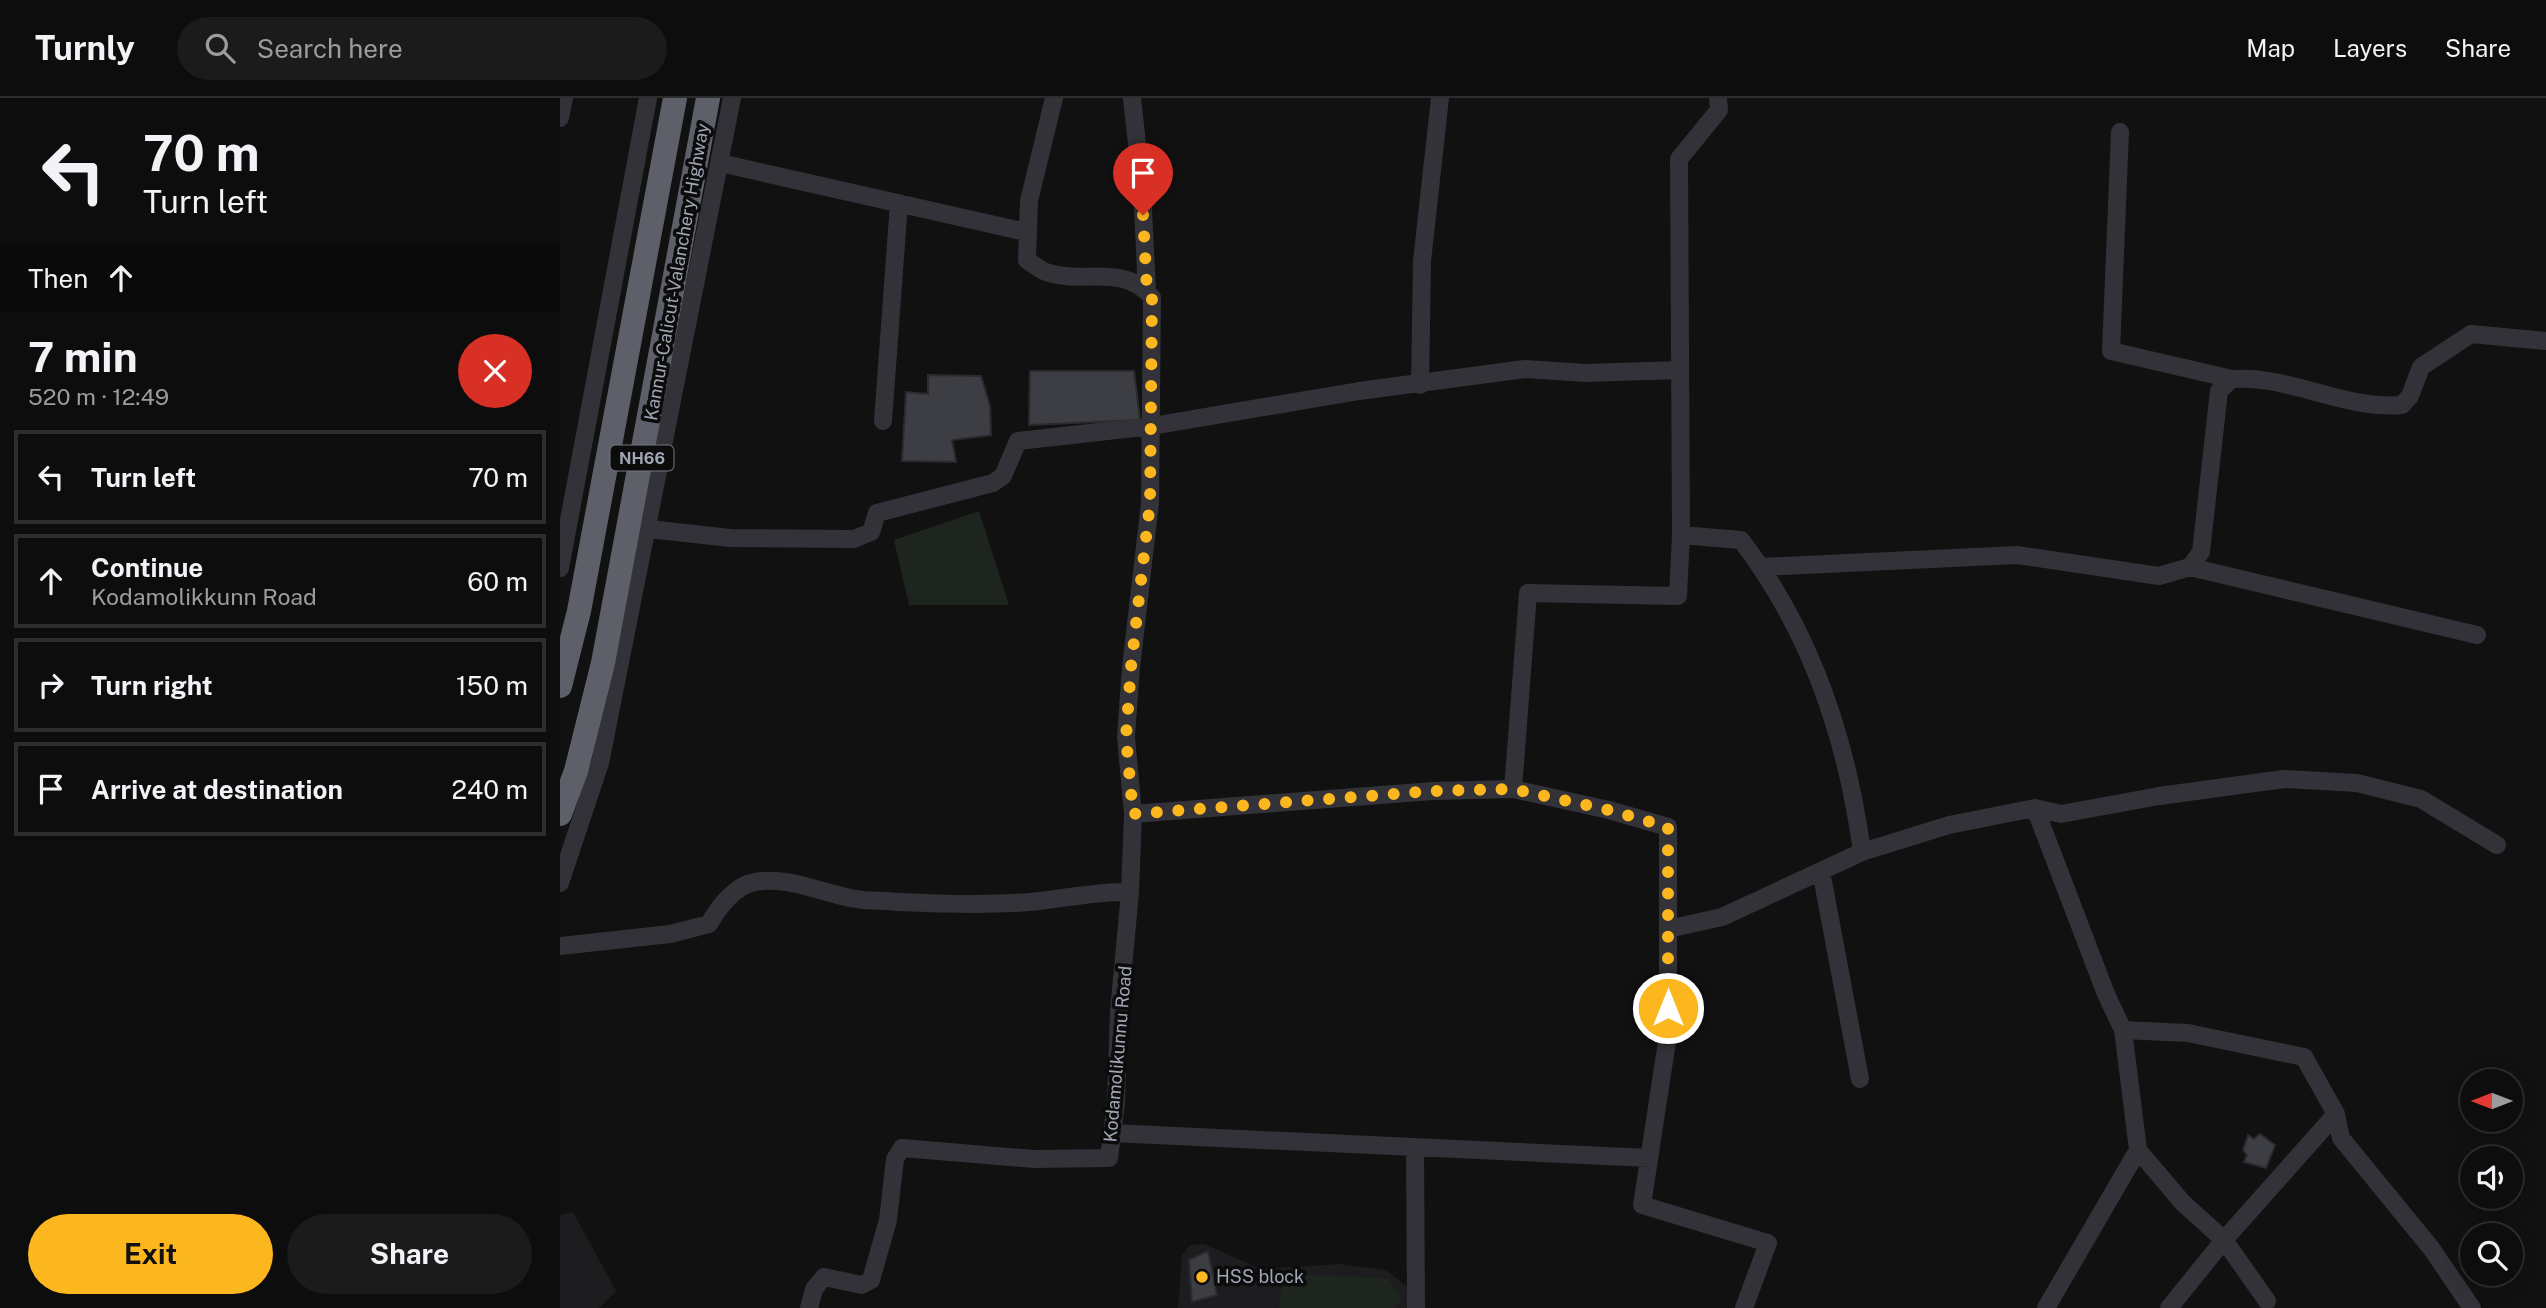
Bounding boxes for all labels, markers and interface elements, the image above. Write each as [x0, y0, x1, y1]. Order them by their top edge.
search box [177, 17, 667, 80]
text: Turnly [35, 29, 135, 67]
icon: search [201, 29, 239, 67]
text: Search here [257, 33, 403, 64]
text: Map [2246, 34, 2295, 62]
text: Layers [2333, 34, 2407, 62]
text: Share [2445, 34, 2511, 62]
street label: Kannur-Calicut-Valanchery Highway [640, 121, 713, 422]
text: 70 m [143, 124, 260, 182]
icon: left [28, 126, 119, 217]
pin [1113, 143, 1173, 215]
icon: arrive [1124, 154, 1162, 192]
text: Turn left [143, 183, 268, 220]
icon: ahead [102, 259, 140, 297]
text: Then [28, 263, 88, 294]
text: 7 min [28, 332, 138, 381]
button: close [458, 334, 532, 408]
text: 520 m · 12:49 [28, 383, 169, 410]
road number: NH66 [610, 446, 674, 470]
icon: left [32, 458, 70, 496]
text: Turn left [91, 462, 196, 493]
text: 70 m [468, 462, 528, 493]
text: Continue [91, 552, 203, 583]
icon: ahead [32, 562, 70, 600]
text: 60 m [467, 566, 528, 597]
text: Kodamolikkunn Road [91, 583, 317, 610]
icon: right [32, 666, 70, 704]
text: Turn right [91, 670, 213, 701]
text: 150 m [456, 670, 528, 701]
icon: arrive [32, 770, 70, 808]
text: Arrive at destination [91, 774, 343, 805]
text: 240 m [451, 774, 528, 805]
street label: Kodamolikunnu Road [1099, 965, 1136, 1143]
position arrow [1631, 971, 1705, 1045]
north arrow [2460, 1069, 2524, 1132]
map controls [2460, 1069, 2523, 1286]
button: sound [2460, 1146, 2523, 1209]
button: Exit [28, 1214, 273, 1294]
button: Share [287, 1214, 532, 1294]
button: search [2460, 1223, 2523, 1286]
place label: HSS block [1216, 1266, 1304, 1287]
marker: HSS block [1194, 1269, 1210, 1285]

